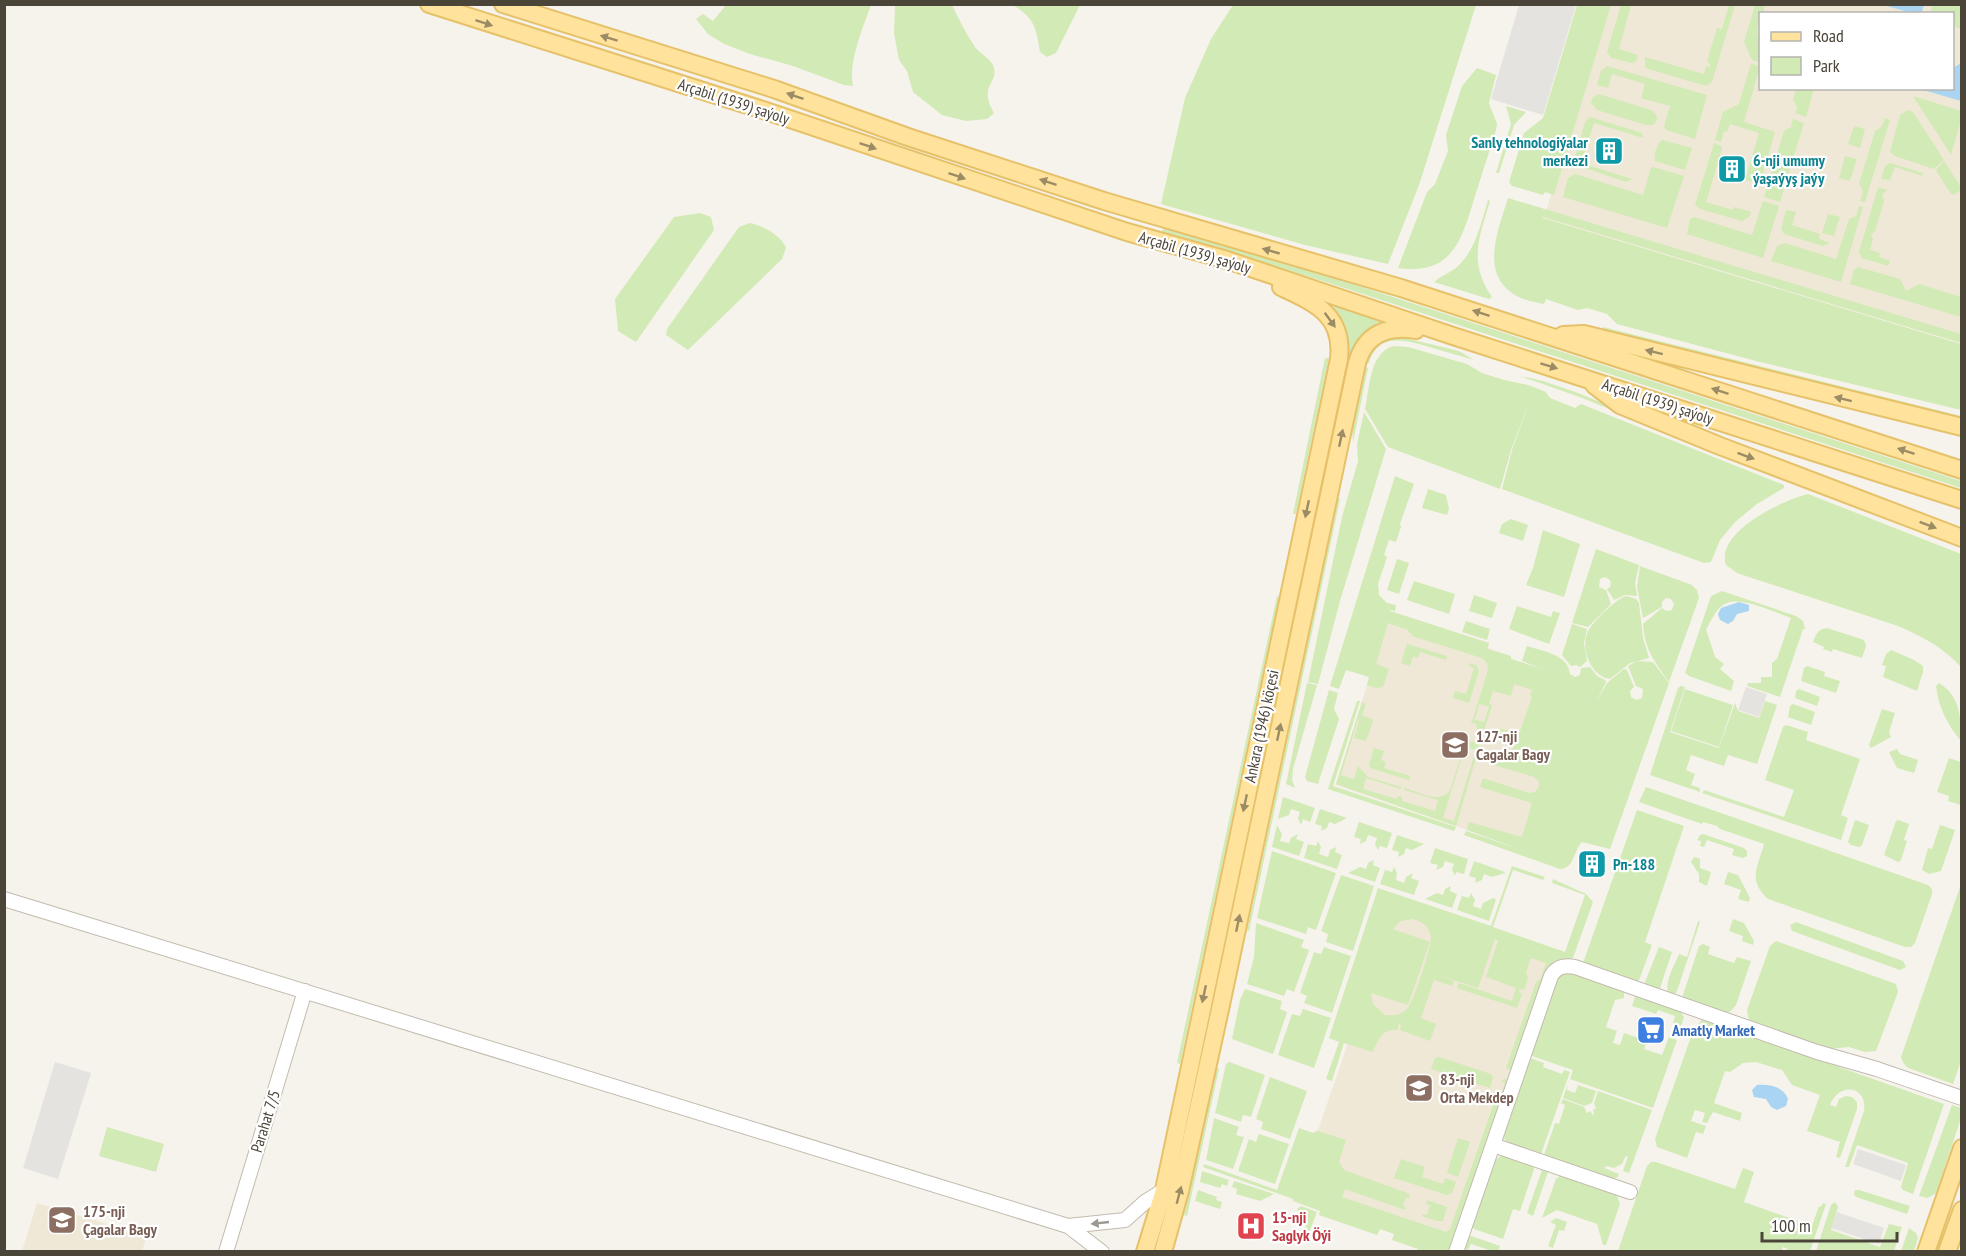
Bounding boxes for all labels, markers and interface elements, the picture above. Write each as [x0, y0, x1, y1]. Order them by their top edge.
legend [1759, 12, 1954, 90]
one-way arrow [475, 19, 493, 28]
text: Road [1813, 24, 1844, 47]
one-way arrow [600, 32, 618, 42]
text: Park [1813, 54, 1840, 77]
street label: Arçabil (1939) şaýoly [676, 74, 792, 128]
one-way arrow [786, 91, 804, 101]
place label: Sanly tehnologiýalar merkezi [1471, 132, 1588, 170]
building icon: Sanly tehnologiýalar merkezi [1593, 135, 1625, 167]
one-way arrow [859, 141, 877, 151]
place label: 6-nji umumy ýaşaýyş jaýy [1752, 150, 1826, 188]
building icon: 6-nji umumy ýaşaýyş jaýy [1716, 153, 1748, 185]
one-way arrow [948, 172, 966, 181]
one-way arrow [1039, 177, 1057, 187]
street label: Arçabil (1939) şaýoly [1137, 226, 1253, 278]
one-way arrow [1262, 245, 1280, 255]
one-way arrow [1472, 308, 1490, 318]
one-way arrow [1324, 313, 1336, 328]
one-way arrow [1645, 346, 1663, 356]
one-way arrow [1540, 362, 1558, 371]
street label: Arçabil (1939) şaýoly [1600, 374, 1716, 428]
one-way arrow [1711, 386, 1729, 395]
one-way arrow [1834, 394, 1852, 403]
one-way arrow [1336, 429, 1346, 448]
one-way arrow [1897, 446, 1915, 456]
one-way arrow [1737, 451, 1755, 461]
one-way arrow [1302, 500, 1311, 519]
one-way arrow [1919, 521, 1937, 530]
street label: Ankara (1946) köçesi [1239, 668, 1283, 784]
one-way arrow [1274, 723, 1284, 741]
place label: 127-nji Cagalar Bagy [1476, 726, 1550, 764]
school or university icon: 127-nji Cagalar Bagy [1439, 729, 1471, 761]
one-way arrow [1240, 794, 1249, 813]
building icon: Рп-188 [1576, 848, 1608, 880]
place label: Рп-188 [1613, 854, 1655, 874]
one-way arrow [1234, 913, 1244, 932]
one-way arrow [1199, 984, 1208, 1003]
supermarket icon: Amatly Market [1635, 1014, 1667, 1046]
place label: Amatly Market [1671, 1020, 1755, 1040]
place label: 83-nji Orta Mekdep [1440, 1069, 1514, 1107]
school or university icon: 83-nji Orta Mekdep [1403, 1072, 1435, 1104]
street label: Parahat 7/5 [246, 1087, 284, 1155]
one-way arrow [1175, 1186, 1184, 1204]
place label: 175-nji Çagalar Bagy [83, 1201, 157, 1239]
school or university icon: 175-nji Çagalar Bagy [46, 1204, 78, 1236]
scale bar [1762, 1205, 1897, 1243]
place label: 15-nji Saglyk Öýi [1272, 1207, 1331, 1245]
hospital icon: 15-nji Saglyk Öýi [1235, 1210, 1267, 1242]
text: 100 m [1771, 1214, 1811, 1237]
one-way arrow [1091, 1218, 1110, 1228]

